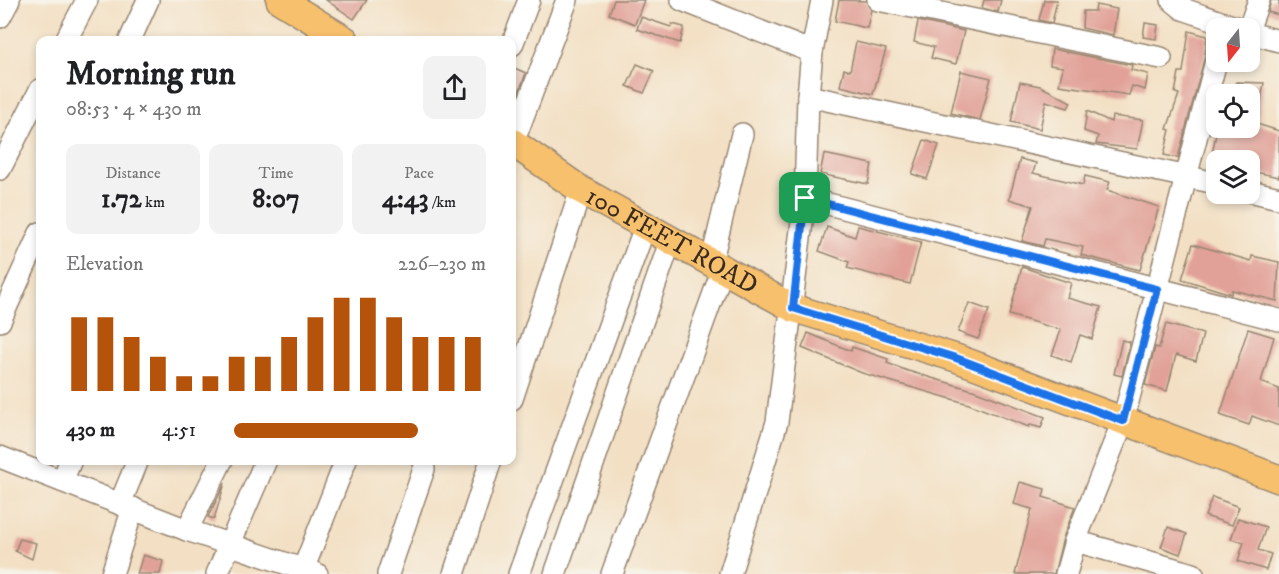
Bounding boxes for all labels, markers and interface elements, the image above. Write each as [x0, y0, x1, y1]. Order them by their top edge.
north arrow [1206, 18, 1260, 72]
map controls [1206, 18, 1260, 204]
text: Morning run [66, 54, 235, 95]
button: share [423, 56, 486, 119]
button: locate [1206, 84, 1260, 138]
text: 08:53 · 4 × 430 m [66, 97, 201, 122]
button: layers [1206, 150, 1260, 204]
text: Distance [105, 163, 161, 183]
text: Time [259, 163, 293, 183]
text: Pace [404, 163, 434, 183]
pin [779, 172, 830, 223]
street label: 100 FEET ROAD [580, 179, 764, 302]
icon: arrive [788, 181, 821, 214]
text: 1.72 [101, 183, 142, 216]
text: 8:07 [252, 183, 300, 216]
text: 4:43 [382, 183, 428, 216]
text: km [142, 192, 165, 212]
text: /km [428, 192, 456, 212]
text: Elevation [66, 252, 143, 277]
text: 226–230 m [398, 252, 486, 277]
text: 430 m [66, 418, 115, 443]
text: 4:51 [162, 418, 196, 443]

